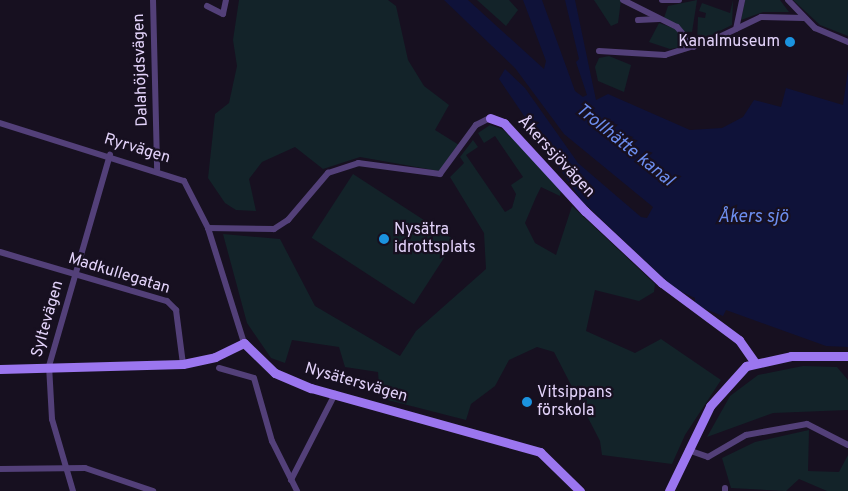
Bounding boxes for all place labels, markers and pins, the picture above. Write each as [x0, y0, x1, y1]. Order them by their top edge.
place label: Kanalmuseum [678, 32, 780, 52]
marker: Kanalmuseum [784, 36, 796, 48]
place label: Nysätra idrottsplats [394, 220, 476, 258]
marker: Nysätra idrottsplats [378, 233, 390, 245]
place label: Vitsippans förskola [537, 383, 612, 421]
marker: Vitsippans förskola [521, 396, 533, 408]

